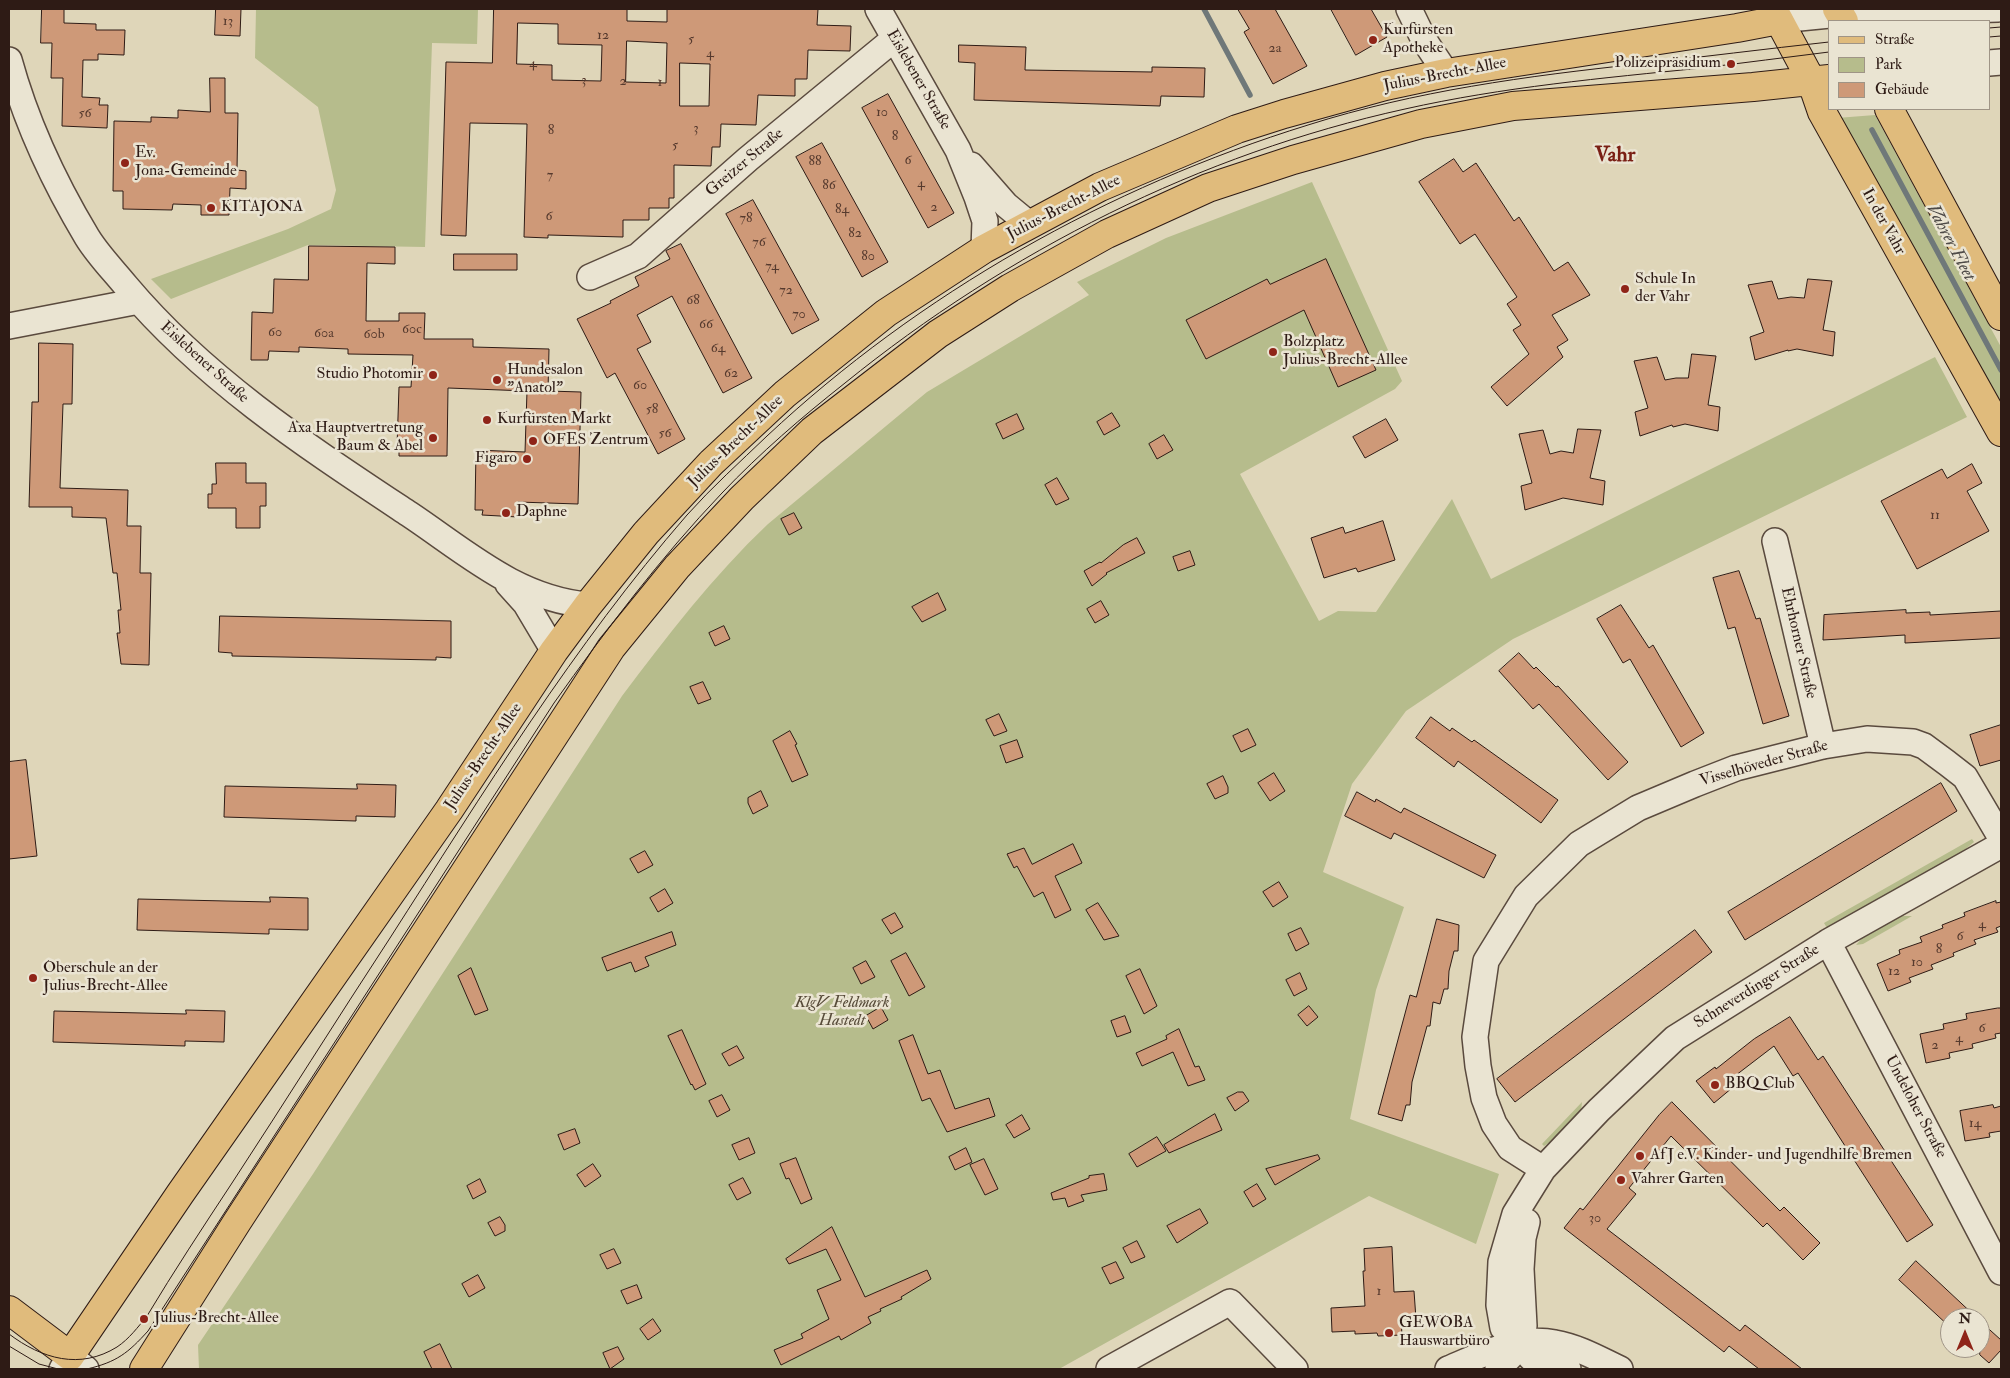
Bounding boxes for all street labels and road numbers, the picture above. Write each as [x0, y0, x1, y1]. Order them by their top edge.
street label: Eislebener Straße [882, 26, 954, 134]
street label: Julius-Brecht-Allee [1382, 54, 1508, 96]
street label: Greizer Straße [702, 125, 788, 201]
street label: Julius-Brecht-Allee [1004, 171, 1124, 245]
street label: In der Vahr [1857, 185, 1909, 259]
street label: Eislebener Straße [156, 318, 252, 408]
street label: Julius-Brecht-Allee [685, 392, 787, 492]
street label: Ehrhorner Straße [1776, 585, 1820, 701]
street label: Julius-Brecht-Allee [441, 700, 527, 814]
street label: Visselhöveder Straße [1698, 737, 1830, 791]
street label: Schneverdinger Straße [1691, 941, 1823, 1033]
street label: Undeloher Straße [1880, 1052, 1950, 1162]

